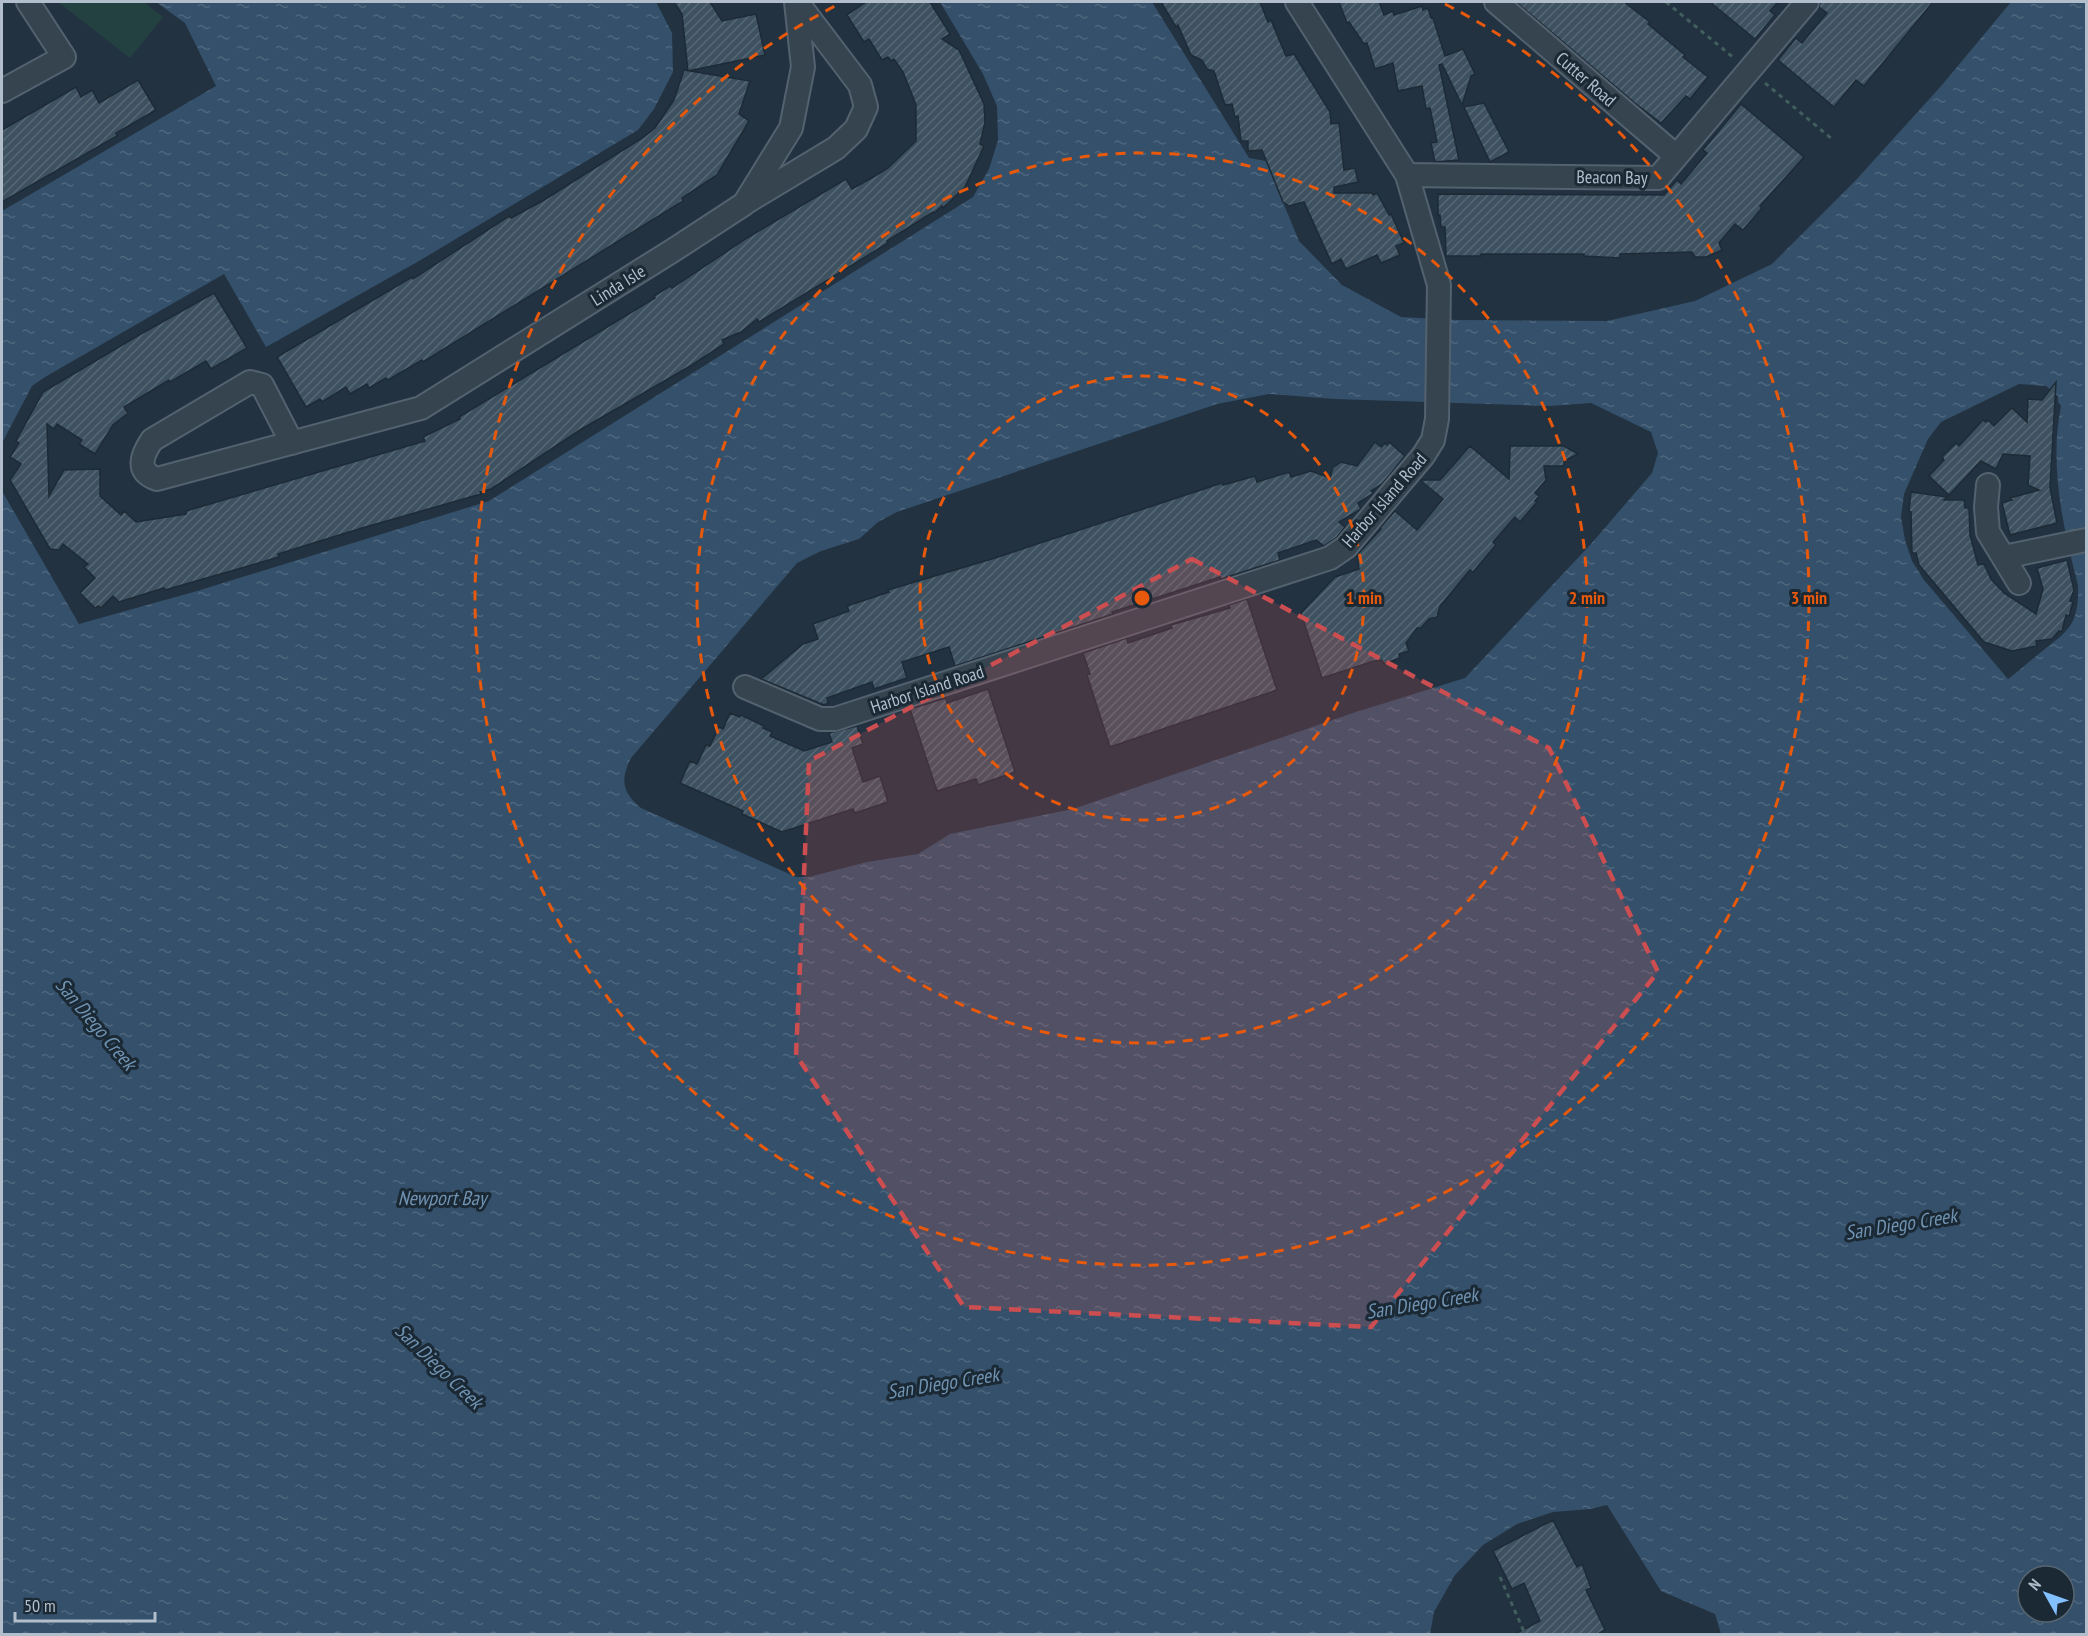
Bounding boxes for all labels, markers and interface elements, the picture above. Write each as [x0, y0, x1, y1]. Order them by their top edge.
street label: Cutter Road [1551, 47, 1621, 111]
street label: Beacon Bay [1576, 165, 1648, 189]
street label: Linda Isle [586, 259, 650, 311]
street label: Harbor Island Road [1337, 448, 1431, 552]
text: 1 min [1346, 586, 1382, 609]
text: 2 min [1569, 586, 1605, 609]
text: 3 min [1791, 586, 1827, 609]
centre of rings [1132, 588, 1152, 608]
street label: Harbor Island Road [867, 660, 987, 718]
water label: San Diego Creek [50, 973, 144, 1077]
water label: Newport Bay [398, 1185, 489, 1211]
water label: San Diego Creek [1843, 1202, 1961, 1246]
water label: San Diego Creek [1364, 1281, 1482, 1325]
water label: San Diego Creek [389, 1318, 490, 1416]
water label: San Diego Creek [885, 1361, 1003, 1405]
north arrow [2016, 1564, 2076, 1624]
text: N [2024, 1575, 2045, 1594]
scale bar [15, 1585, 154, 1623]
text: 50 m [24, 1594, 56, 1617]

